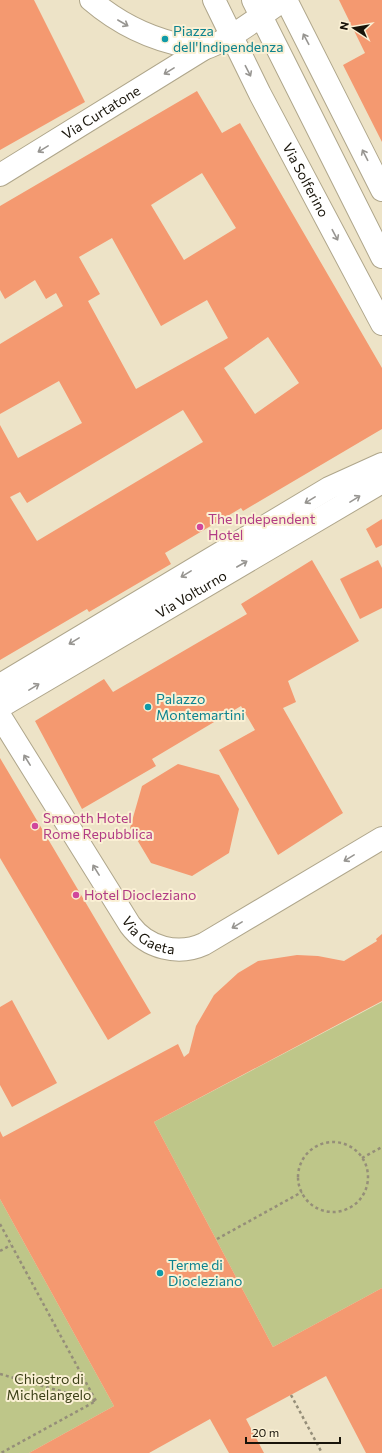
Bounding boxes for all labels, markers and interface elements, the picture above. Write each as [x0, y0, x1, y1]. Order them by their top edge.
north arrow [334, 8, 374, 48]
one-way arrow [117, 19, 129, 27]
text: N [337, 20, 351, 31]
place label: Piazza dell'Indipendenza [173, 22, 284, 55]
one-way arrow [302, 33, 309, 45]
marker: Piazza dell'Indipendenza [160, 34, 170, 44]
one-way arrow [245, 64, 252, 76]
one-way arrow [163, 67, 175, 75]
street label: Via Curtatone [59, 81, 143, 143]
street label: Via Solferino [279, 140, 333, 220]
one-way arrow [37, 145, 48, 154]
one-way arrow [360, 149, 368, 161]
one-way arrow [332, 229, 339, 241]
one-way arrow [349, 495, 360, 503]
one-way arrow [305, 496, 316, 504]
place label: The Independent Hotel [208, 510, 316, 543]
marker: The Independent Hotel [195, 522, 205, 532]
one-way arrow [236, 559, 248, 567]
street label: Via Volturno [153, 566, 230, 621]
one-way arrow [180, 570, 192, 578]
one-way arrow [68, 637, 80, 645]
one-way arrow [28, 683, 39, 691]
place label: Palazzo Montemartini [156, 690, 245, 723]
marker: Palazzo Montemartini [143, 702, 153, 712]
one-way arrow [23, 754, 31, 766]
place label: Smooth Hotel Rome Repubblica [43, 809, 153, 842]
marker: Smooth Hotel Rome Repubblica [30, 821, 40, 831]
one-way arrow [343, 854, 354, 862]
one-way arrow [92, 865, 100, 876]
place label: Hotel Diocleziano [84, 886, 196, 903]
marker: Hotel Diocleziano [71, 890, 81, 900]
street label: Via Gaeta [119, 913, 176, 957]
one-way arrow [231, 921, 243, 929]
place label: Terme di Diocleziano [168, 1256, 242, 1289]
marker: Terme di Diocleziano [155, 1268, 165, 1278]
park label: Chiostro di Michelangelo [7, 1370, 92, 1403]
scale bar [246, 1419, 340, 1445]
text: 20 m [252, 1425, 279, 1439]

